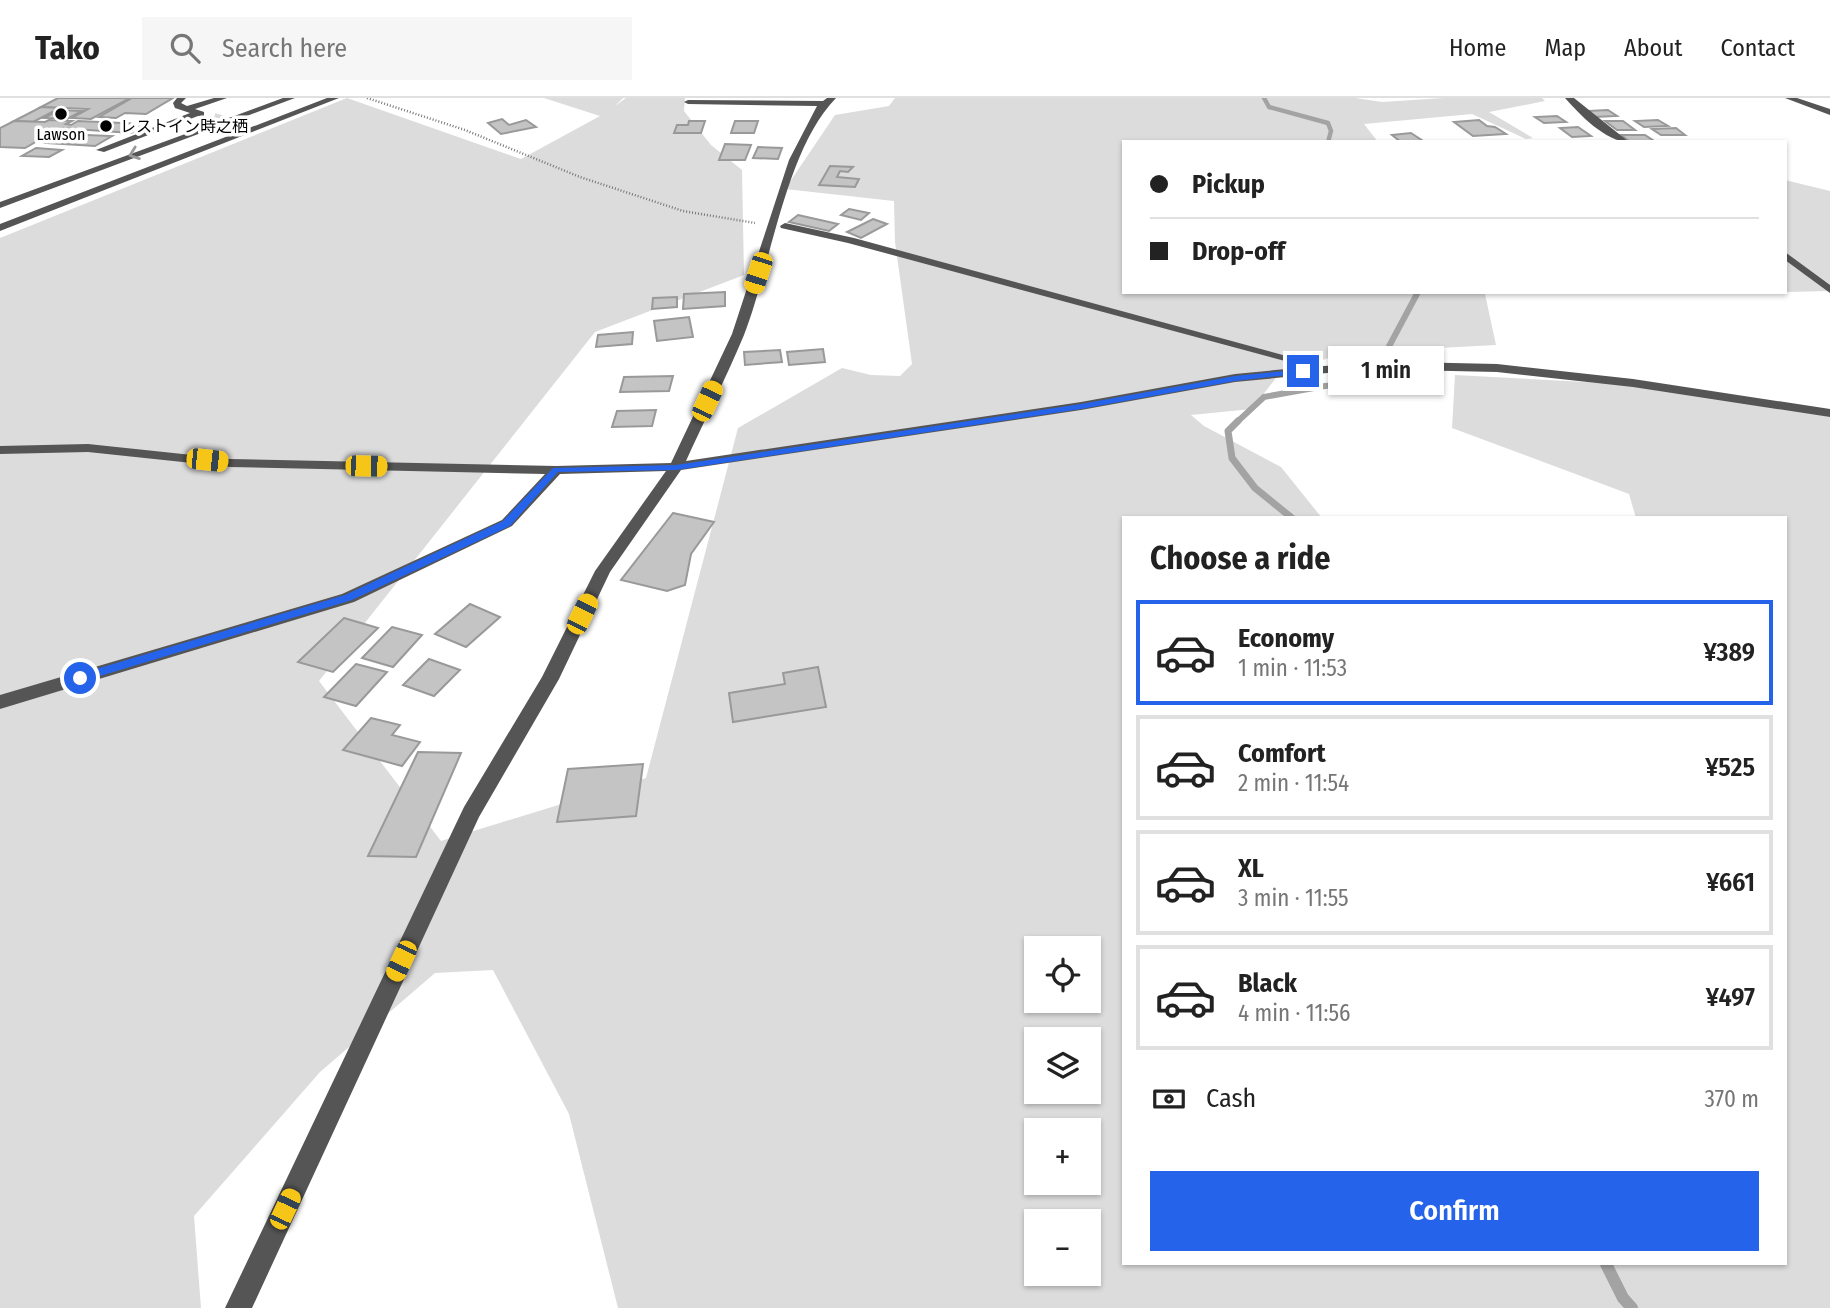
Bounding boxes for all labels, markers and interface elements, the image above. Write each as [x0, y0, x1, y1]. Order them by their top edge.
search box [142, 17, 632, 80]
text: Tako [35, 28, 100, 68]
icon: search [166, 29, 204, 67]
text: Search here [222, 33, 347, 64]
text: Home [1449, 34, 1506, 62]
text: Map [1544, 34, 1586, 62]
text: About [1624, 34, 1682, 62]
text: Contact [1720, 34, 1795, 62]
marker: Lawson [53, 106, 69, 122]
place label: レストイン時之栖 [120, 117, 248, 136]
marker: レストイン時之栖 [98, 118, 114, 134]
place label: Lawson [37, 125, 85, 144]
one-way arrow [129, 146, 141, 160]
text: Pickup [1192, 169, 1265, 200]
text: Drop-off [1192, 236, 1285, 267]
car [742, 250, 775, 296]
callout: 1 min [1328, 346, 1443, 396]
route end [1287, 355, 1319, 387]
text: 1 min [1361, 356, 1411, 384]
car [689, 378, 726, 424]
car [186, 447, 229, 473]
car [345, 455, 388, 477]
text: Choose a ride [1150, 539, 1331, 577]
car [564, 591, 601, 637]
icon: car [1154, 621, 1217, 684]
text: Economy [1238, 623, 1334, 654]
text: ¥389 [1703, 637, 1755, 668]
text: 1 min · 11:53 [1238, 654, 1347, 682]
route start [64, 662, 96, 694]
icon: car [1154, 736, 1217, 799]
text: Comfort [1238, 738, 1326, 769]
text: ¥525 [1705, 752, 1755, 783]
text: 2 min · 11:54 [1238, 769, 1349, 797]
icon: car [1154, 851, 1217, 914]
text: XL [1238, 853, 1264, 884]
text: ¥661 [1706, 867, 1755, 898]
text: 3 min · 11:55 [1238, 884, 1349, 912]
map controls [1024, 936, 1101, 1286]
button: locate [1024, 936, 1101, 1013]
car [383, 938, 420, 984]
icon: car [1154, 966, 1217, 1029]
text: Black [1238, 968, 1297, 999]
text: ¥497 [1706, 982, 1755, 1013]
text: 4 min · 11:56 [1238, 999, 1350, 1027]
button: layers [1024, 1027, 1101, 1104]
icon: cash [1150, 1080, 1188, 1118]
text: Cash [1206, 1083, 1256, 1114]
text: 370 m [1705, 1085, 1759, 1113]
button: + [1024, 1118, 1101, 1195]
button: Confirm [1150, 1171, 1759, 1251]
car [267, 1186, 304, 1232]
button: − [1024, 1209, 1101, 1286]

